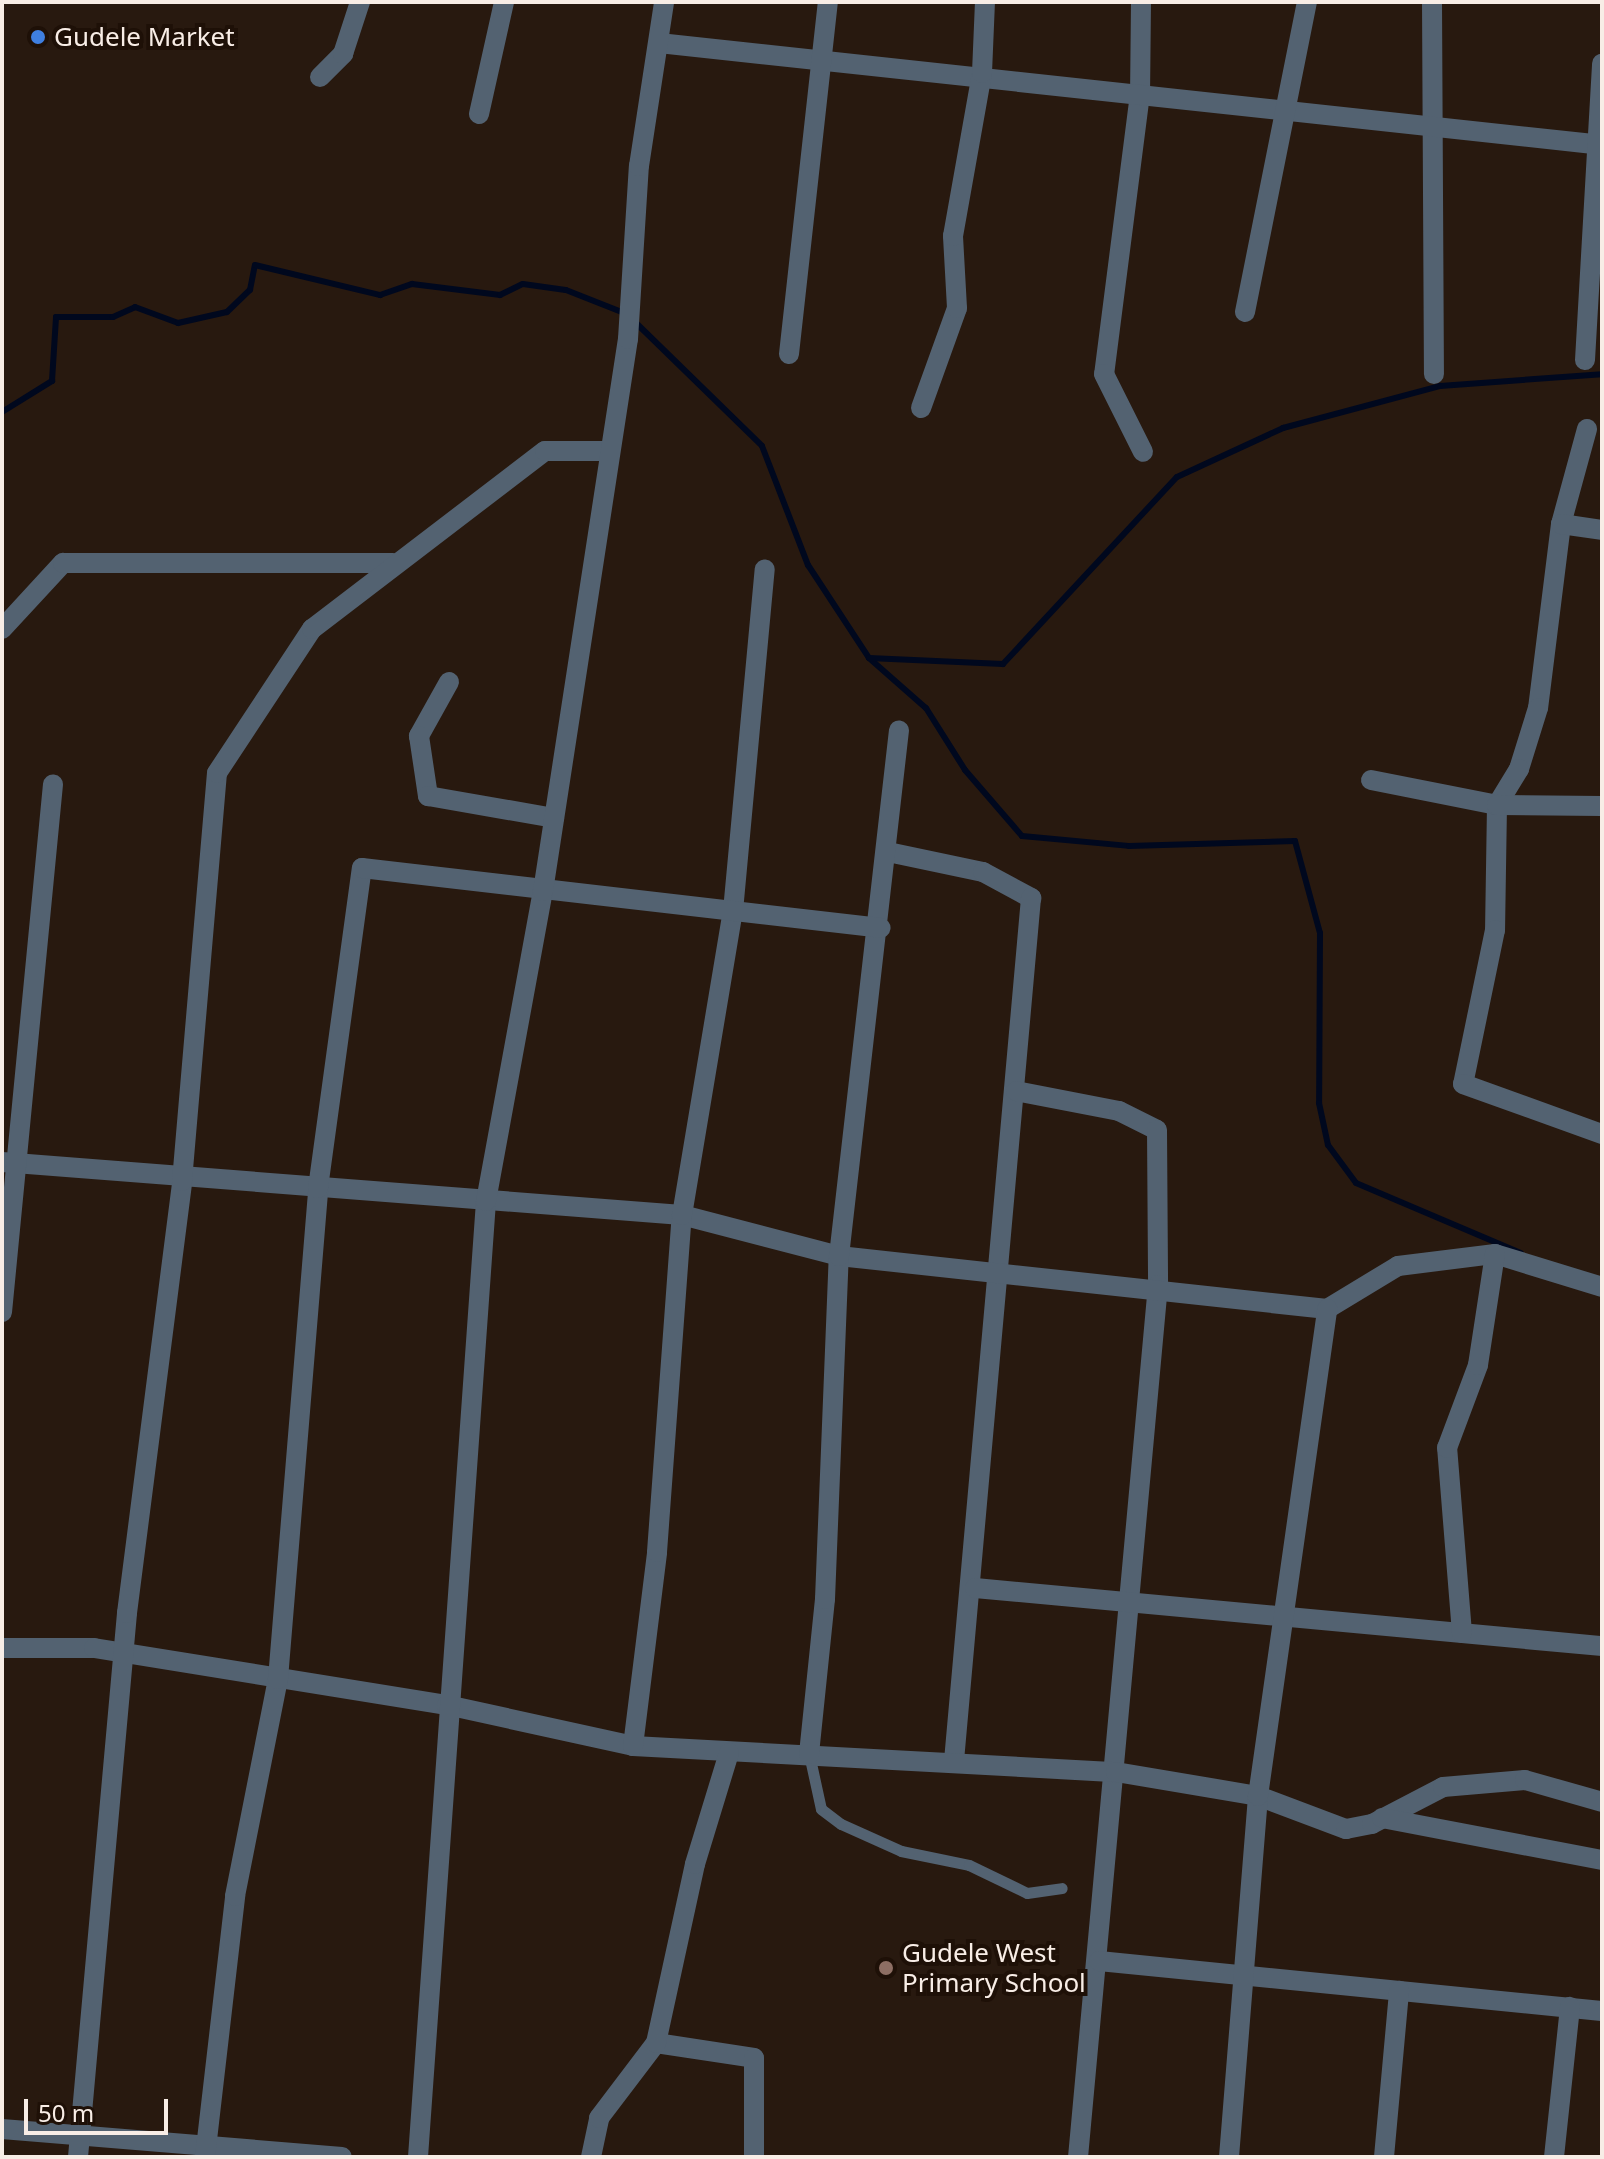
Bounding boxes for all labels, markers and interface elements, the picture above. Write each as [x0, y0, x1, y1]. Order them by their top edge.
place label: Gudele Market [54, 21, 235, 53]
marker: Gudele Market [29, 28, 47, 46]
place label: Gudele West Primary School [902, 1937, 1086, 1998]
marker: Gudele West Primary School [877, 1959, 895, 1977]
scale bar [28, 2083, 172, 2133]
text: 50 m [38, 2096, 94, 2129]

